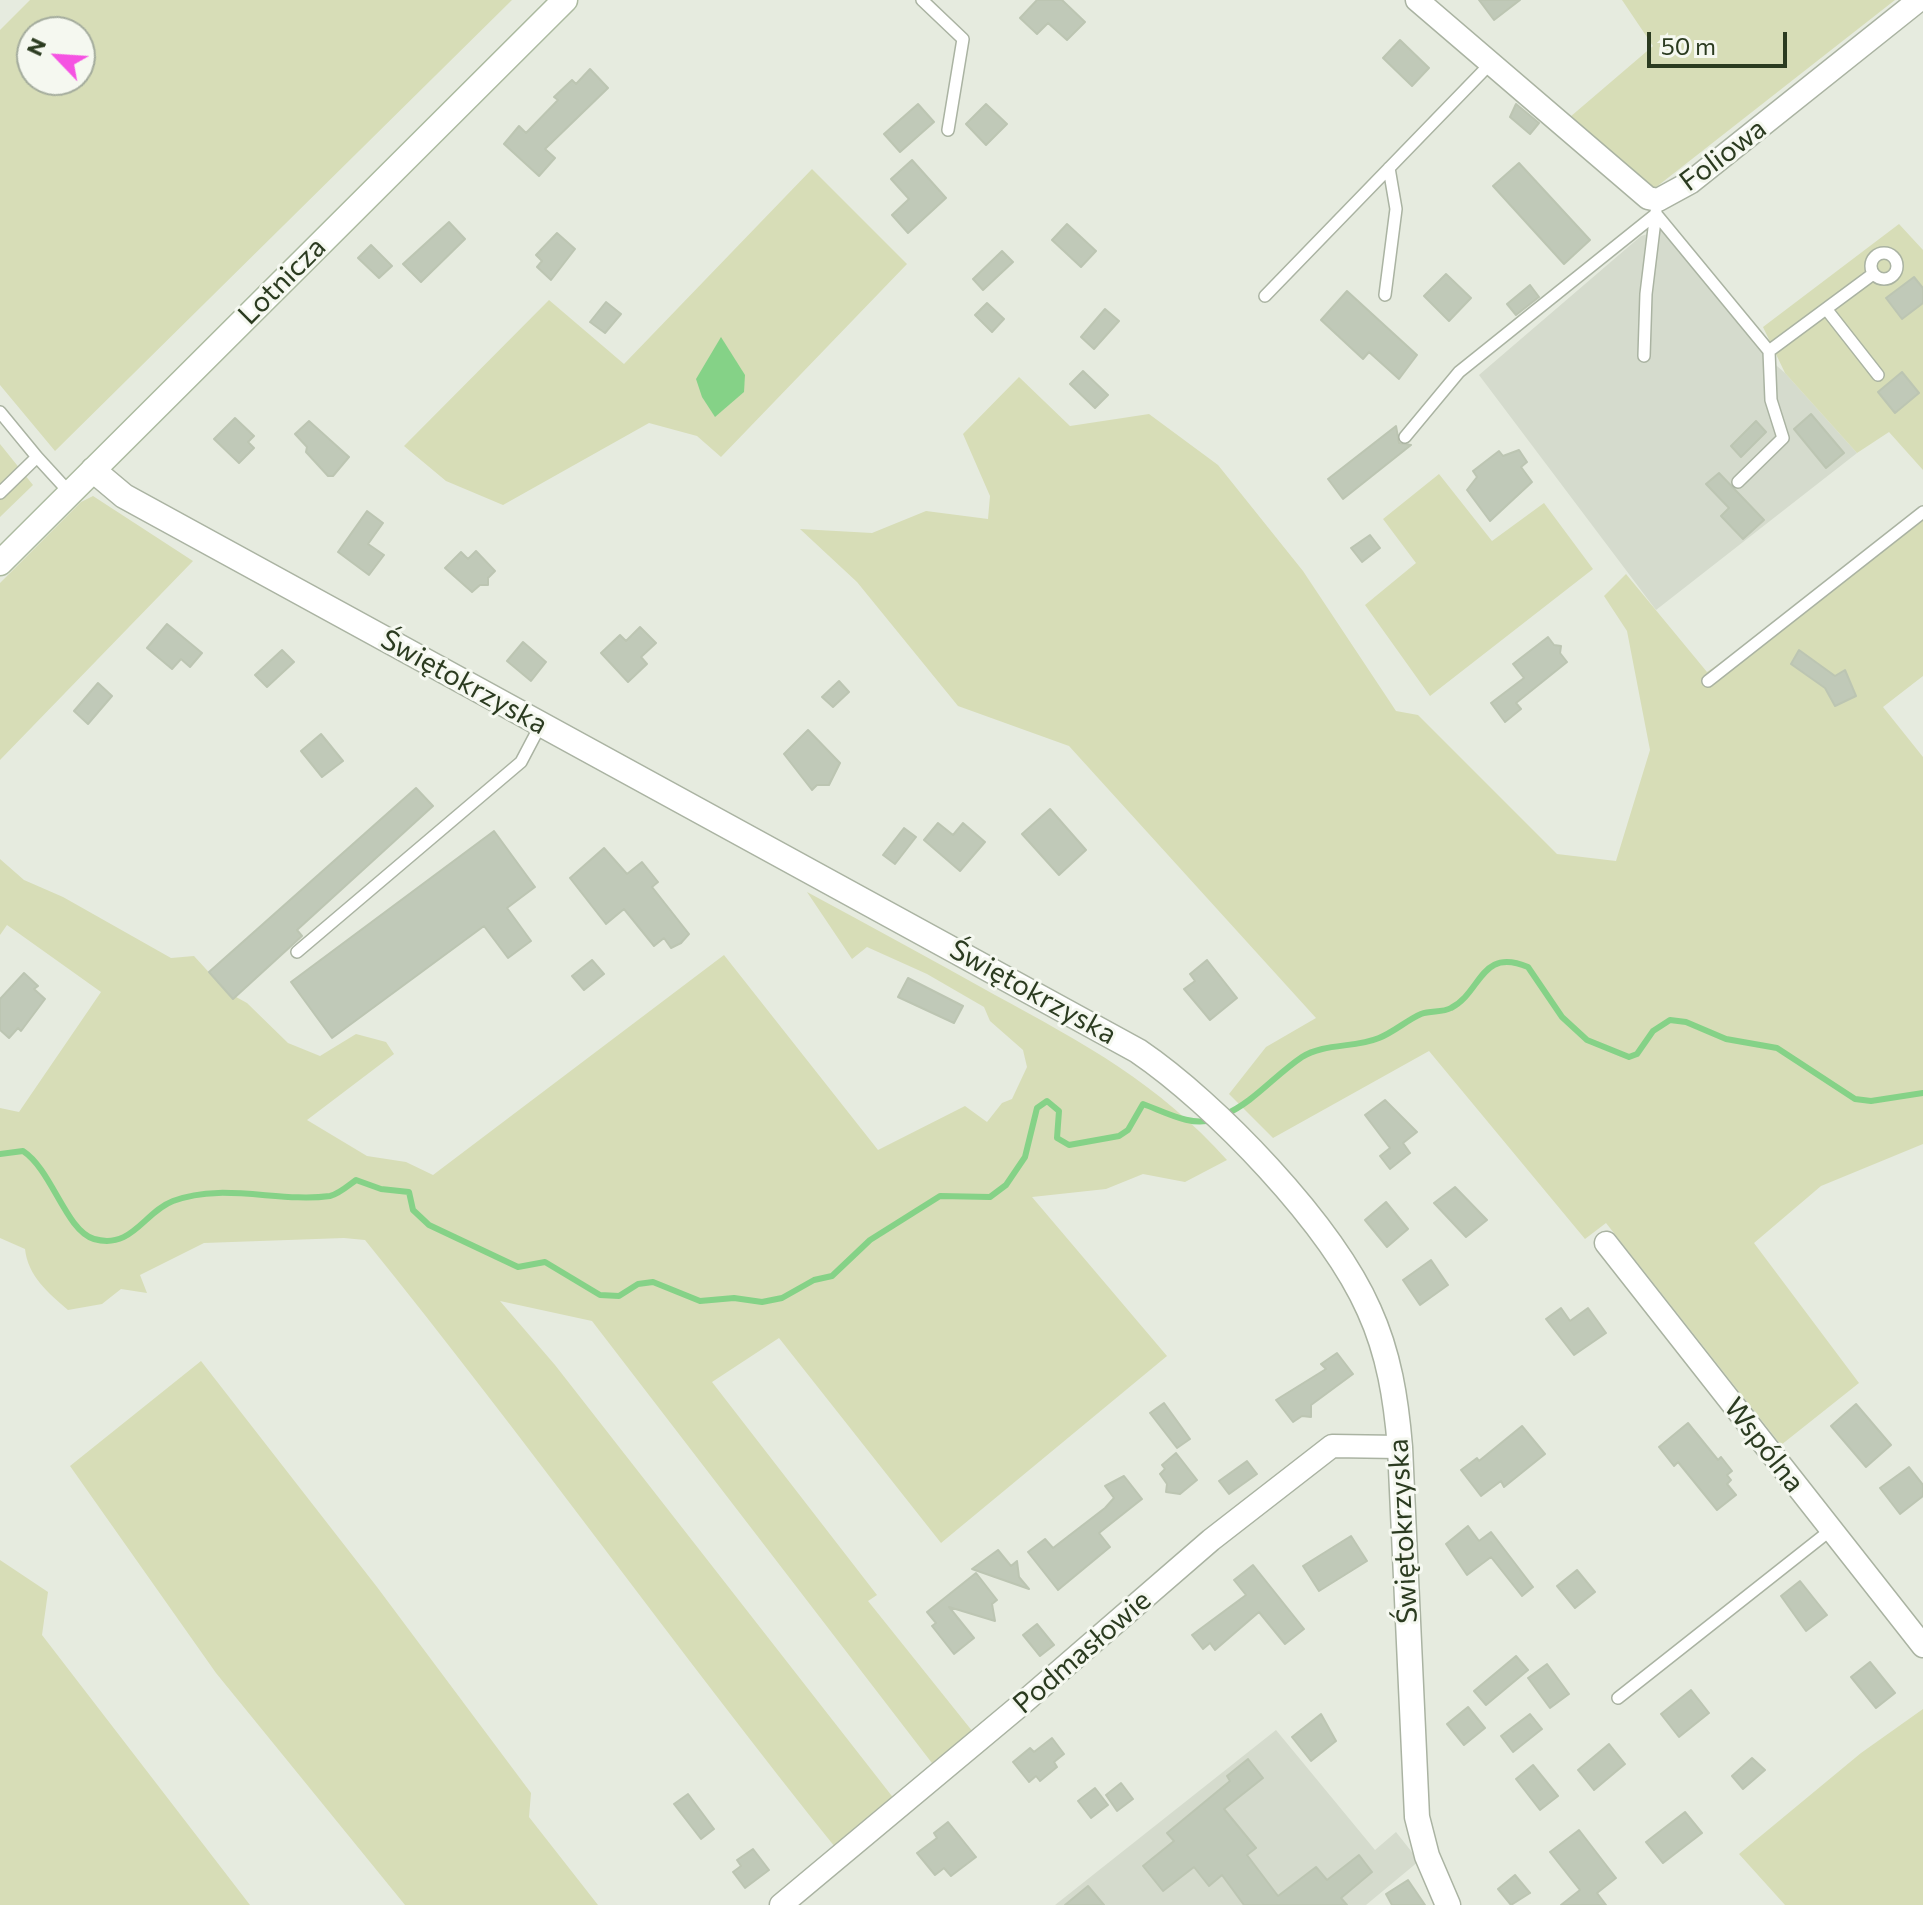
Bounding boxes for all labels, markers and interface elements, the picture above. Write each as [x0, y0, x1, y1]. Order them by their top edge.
north arrow [16, 16, 96, 96]
scale bar [1651, 16, 1791, 66]
text: 50 m [1661, 31, 1716, 60]
text: N [20, 33, 51, 60]
street label: Foliowa [1673, 112, 1773, 198]
street label: Lotnicza [231, 230, 333, 332]
street label: Świętokrzyska [375, 622, 553, 742]
street label: Świętokrzyska [944, 932, 1122, 1052]
street label: Wspólna [1717, 1391, 1811, 1499]
street label: Świętokrzyska [1381, 1438, 1425, 1624]
street label: Podmasłowie [1007, 1583, 1157, 1721]

